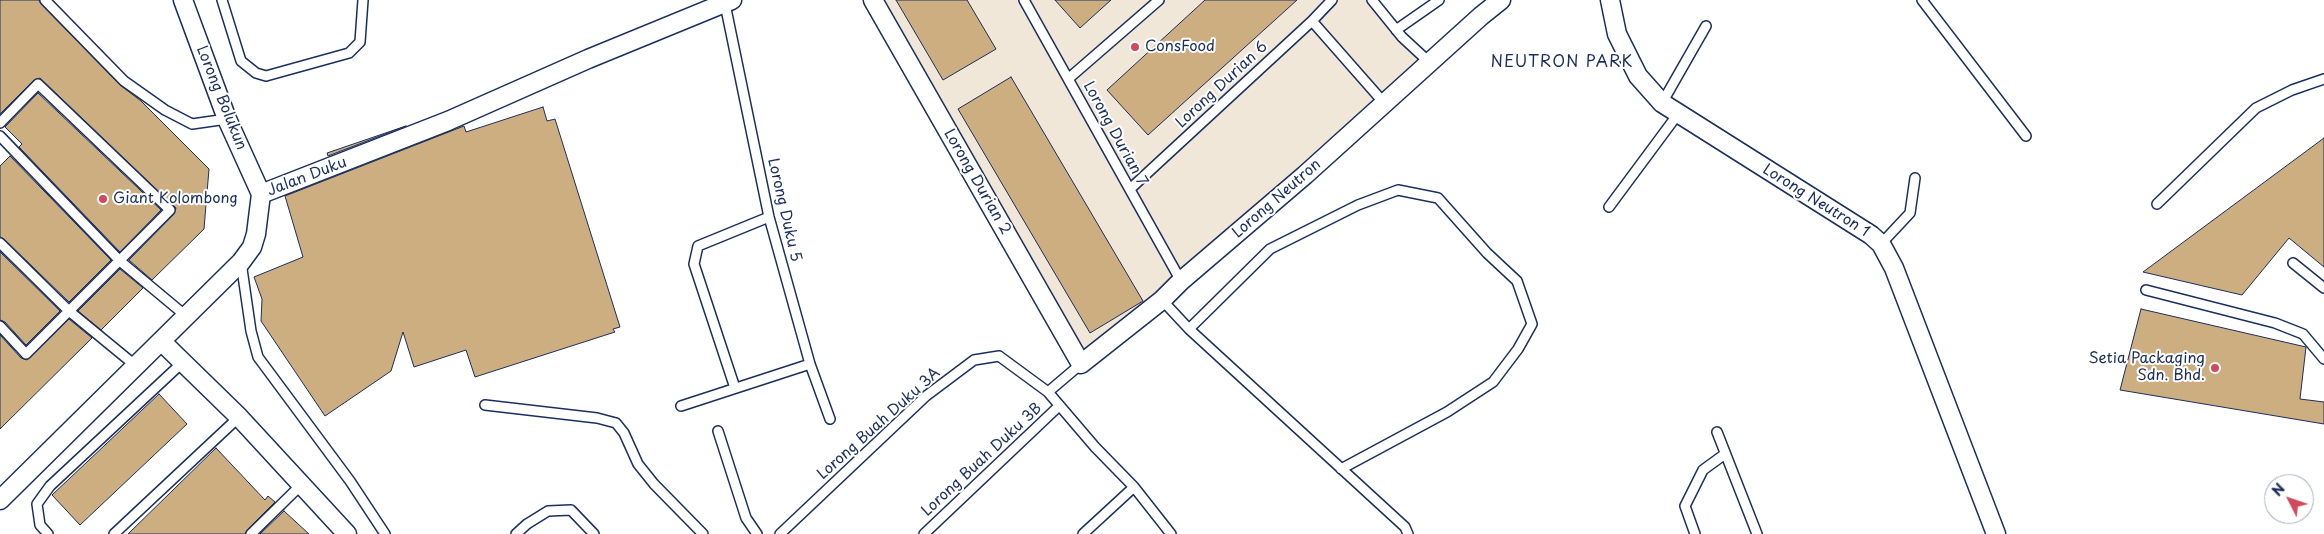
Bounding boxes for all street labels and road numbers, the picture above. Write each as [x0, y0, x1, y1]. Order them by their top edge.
street label: Lorong Durian 6 [1173, 38, 1271, 132]
street label: Lorong Bolukun [192, 43, 250, 153]
street label: Lorong Durian 7 [1079, 79, 1151, 189]
street label: Lorong Durian 2 [940, 126, 1014, 238]
street label: Jalan Duku [265, 154, 349, 200]
street label: Lorong Neutron [1229, 156, 1325, 242]
street label: Lorong Duku 5 [763, 157, 805, 263]
street label: Lorong Neutron 1 [1759, 161, 1873, 241]
street label: Lorong Buah Duku 3A [814, 364, 944, 484]
street label: Lorong Buah Duku 3B [918, 400, 1046, 520]

